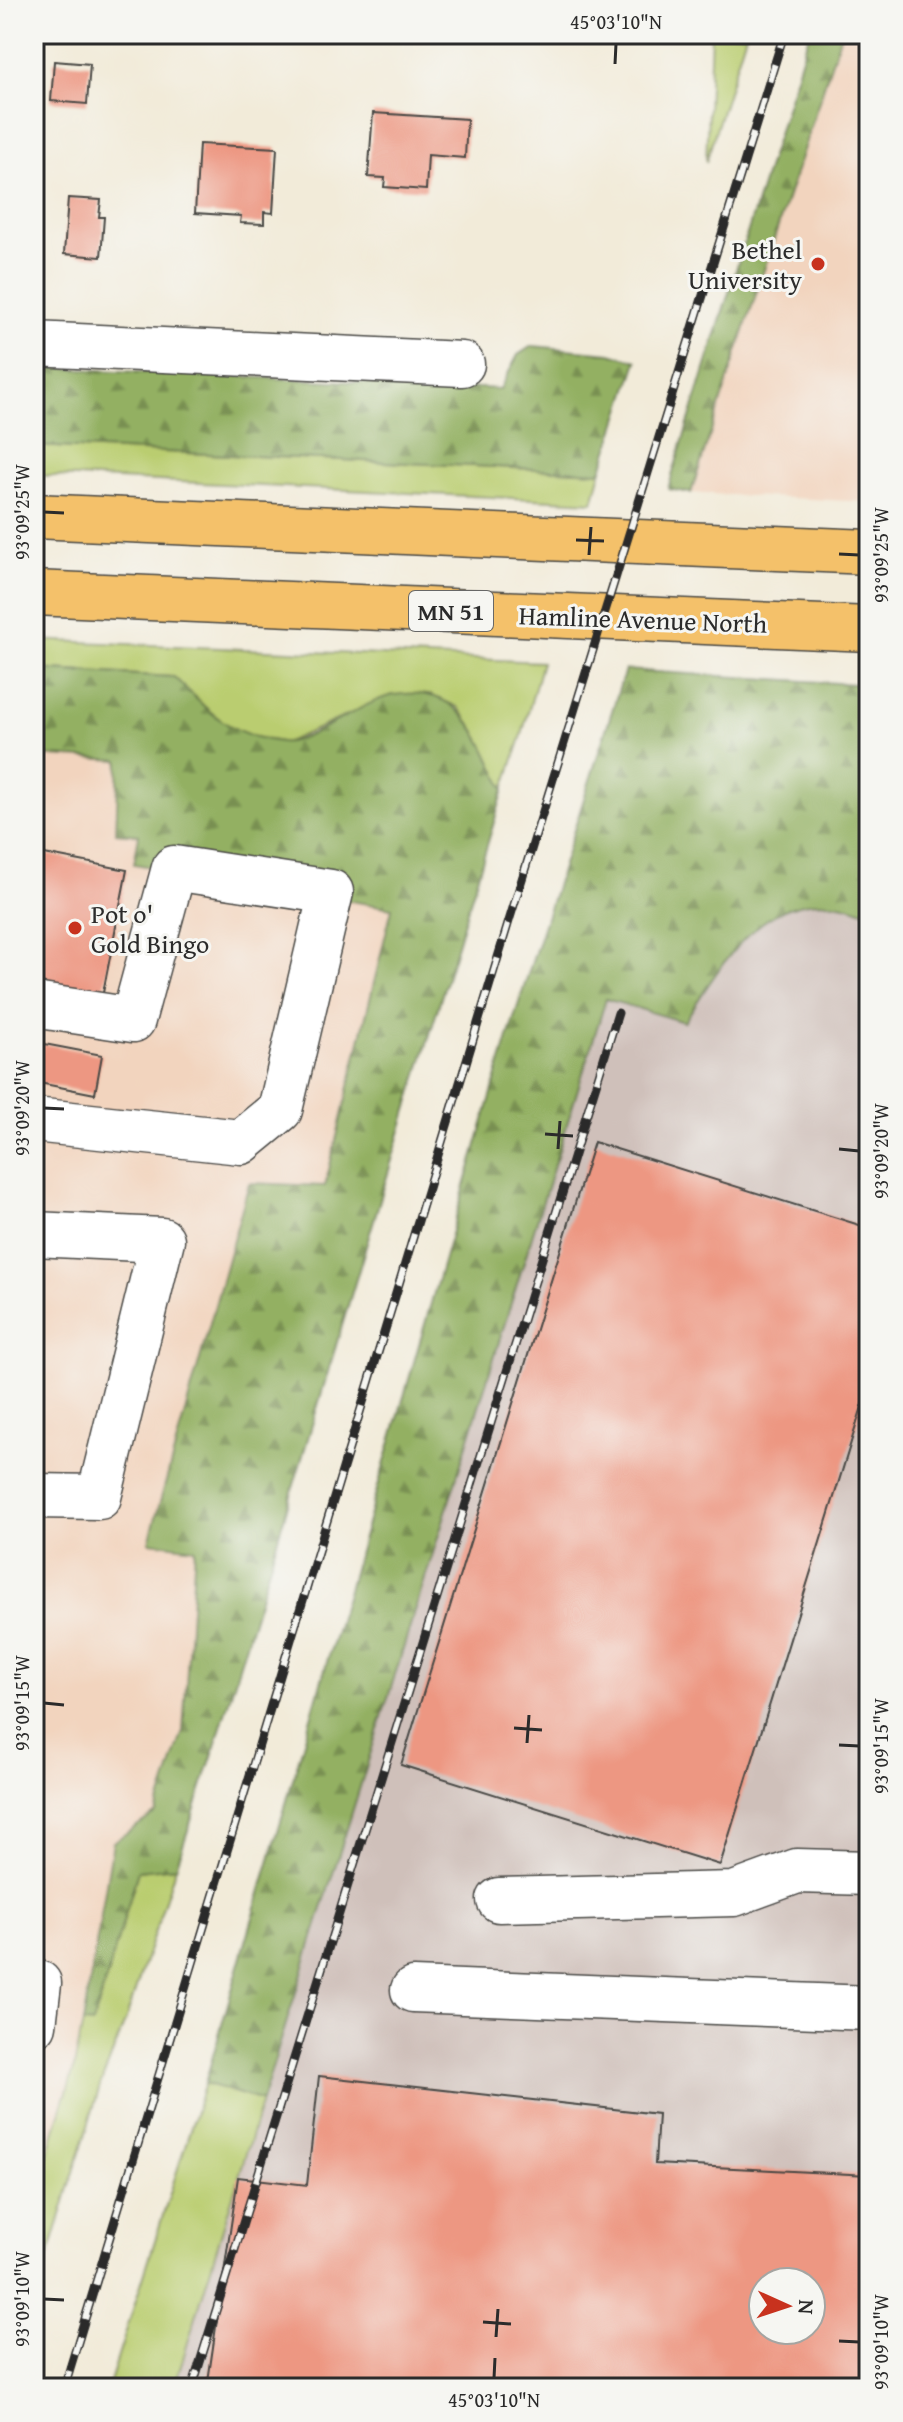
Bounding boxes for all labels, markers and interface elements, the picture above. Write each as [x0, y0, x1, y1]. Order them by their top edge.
text: 45°03'10"N [570, 7, 662, 36]
place label: Bethel University [688, 230, 802, 299]
marker: Bethel University [809, 255, 827, 273]
text: 93°09'25"W [7, 464, 36, 560]
text: 93°09'25"W [866, 507, 895, 603]
road number: MN 51 [409, 591, 493, 631]
street label: Hamline Avenue North [518, 595, 768, 643]
place label: Pot o' Gold Bingo [91, 894, 209, 963]
marker: Pot o' Gold Bingo [66, 919, 84, 937]
text: 93°09'20"W [7, 1060, 36, 1156]
text: 93°09'20"W [866, 1103, 895, 1199]
text: 93°09'15"W [7, 1655, 36, 1751]
text: 93°09'15"W [866, 1698, 895, 1794]
text: 93°09'10"W [7, 2251, 36, 2347]
north arrow [747, 2266, 827, 2346]
text: 93°09'10"W [866, 2294, 895, 2390]
text: N [791, 2299, 823, 2316]
text: 45°03'10"N [448, 2385, 540, 2414]

